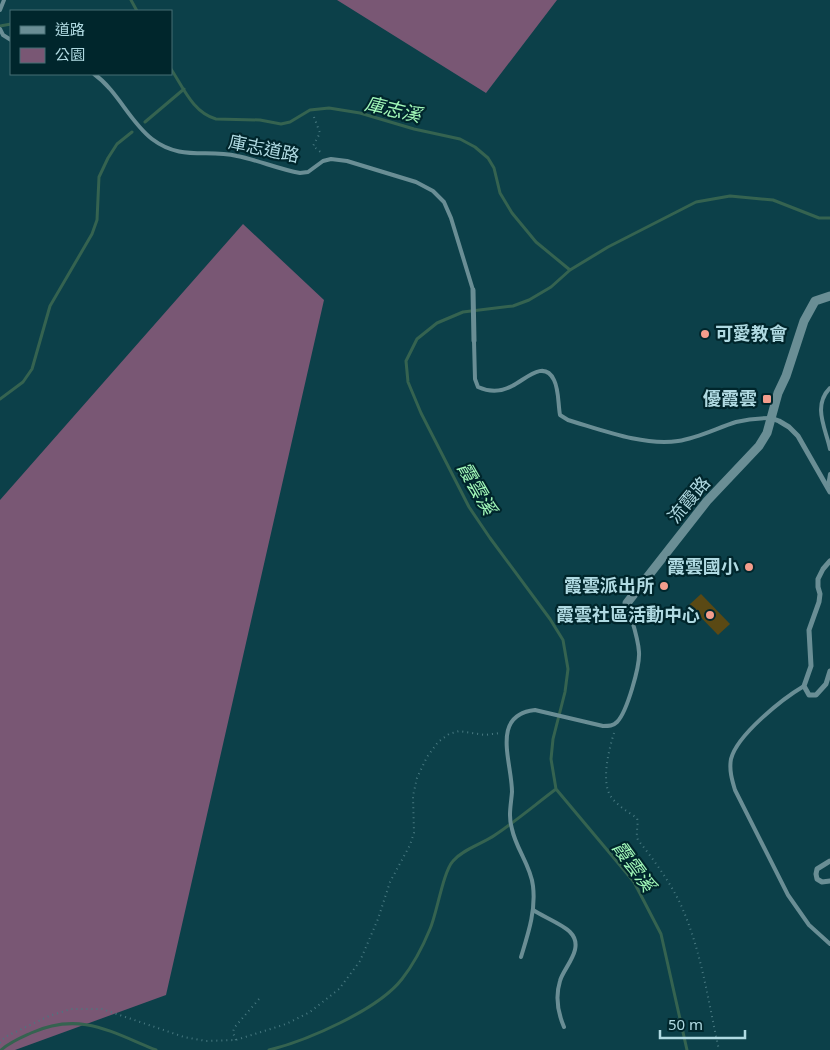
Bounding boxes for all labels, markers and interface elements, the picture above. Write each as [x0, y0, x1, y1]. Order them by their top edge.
legend [10, 10, 172, 75]
text: 道路 [55, 19, 85, 39]
text: 公園 [55, 44, 85, 64]
water label: 庫志溪 [362, 90, 427, 129]
street label: 庫志道路 [226, 129, 302, 167]
place label: 可愛教會 [715, 321, 788, 345]
marker: 可愛教會 [699, 328, 711, 340]
place label: 優霞雲 [703, 386, 757, 410]
marker: 優霞雲 [761, 393, 773, 405]
water label: 霞雲溪 [451, 457, 504, 522]
street label: 流霞路 [662, 471, 715, 528]
place label: 霞雲國小 [667, 554, 739, 578]
marker: 霞雲國小 [743, 561, 755, 573]
place label: 霞雲派出所 [564, 573, 654, 597]
marker: 霞雲派出所 [658, 580, 670, 592]
place label: 霞雲社區活動中心 [556, 602, 700, 626]
marker: 霞雲社區活動中心 [704, 609, 716, 621]
water label: 霞雲溪 [607, 835, 663, 899]
scale bar [660, 1008, 745, 1040]
text: 50 m [668, 1014, 703, 1034]

